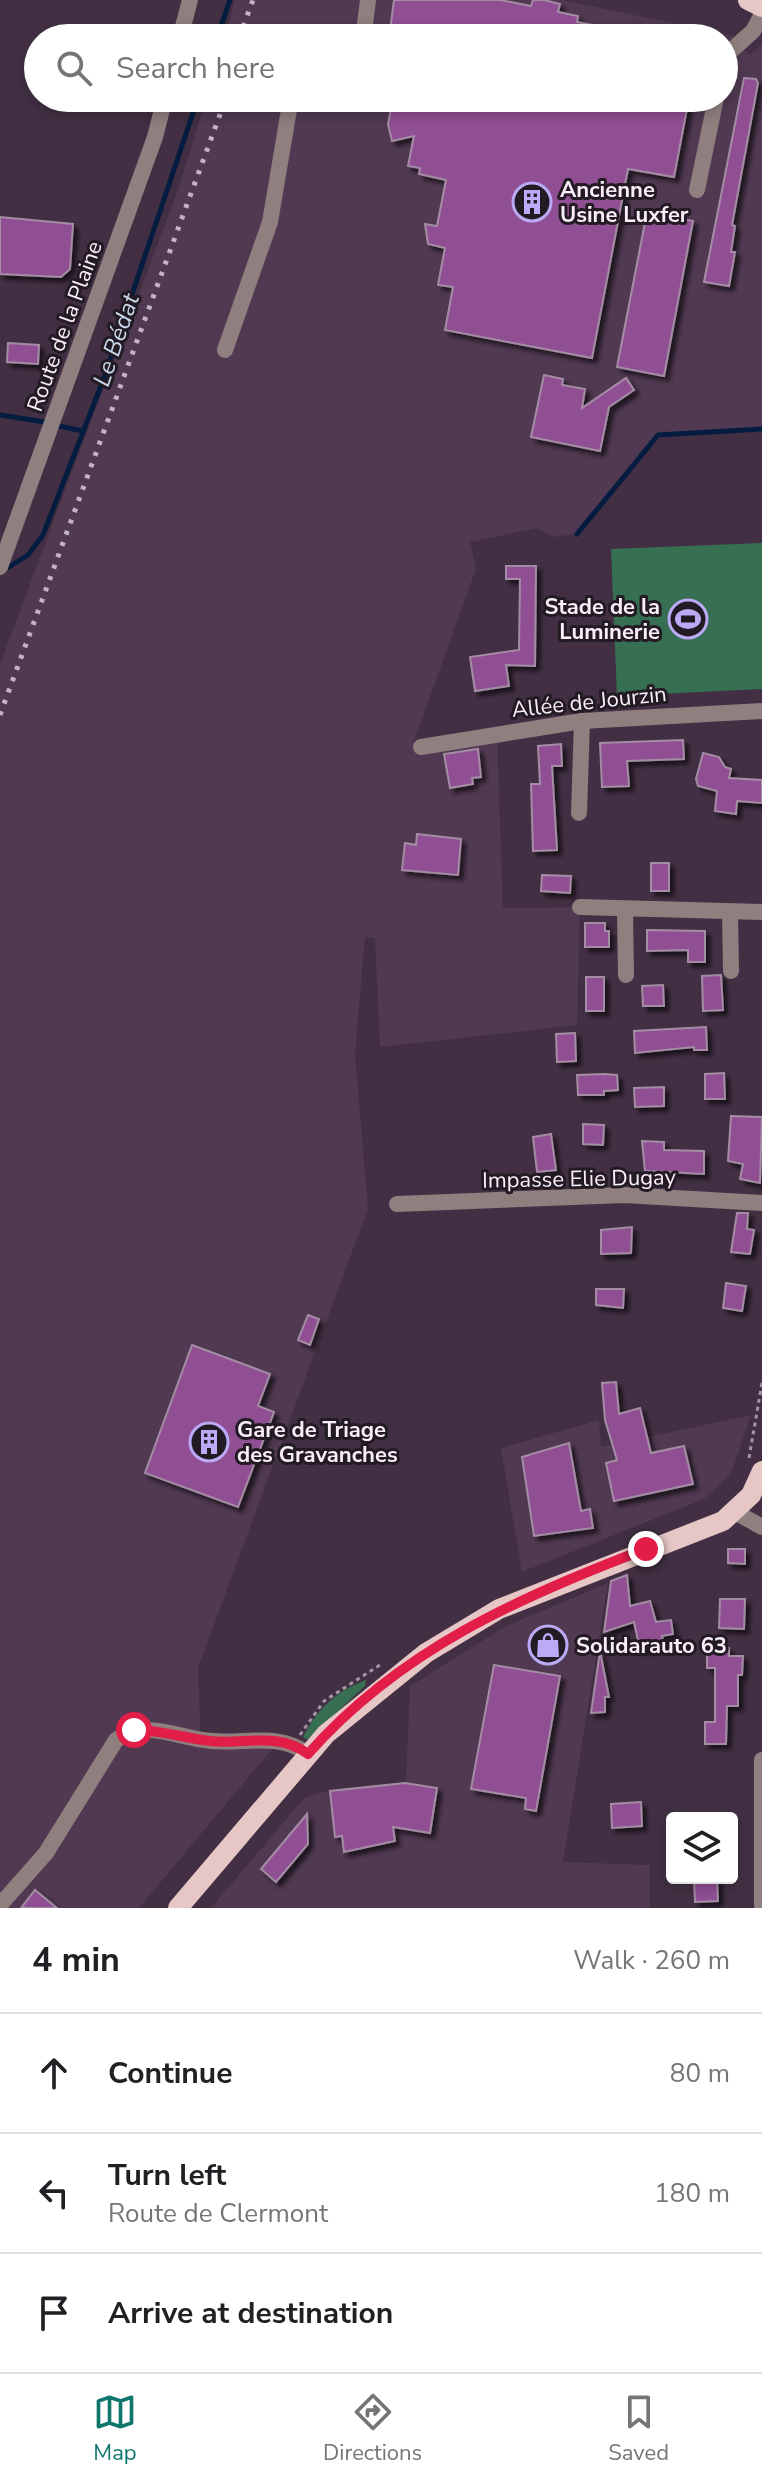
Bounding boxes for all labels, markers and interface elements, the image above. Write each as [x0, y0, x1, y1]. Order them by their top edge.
search box [24, 24, 738, 112]
icon: search [52, 46, 96, 90]
text: Search here [116, 48, 275, 89]
place label: Ancienne Usine Luxfer [560, 175, 689, 230]
building icon: Ancienne Usine Luxfer [511, 181, 553, 223]
street label: Route de la Plaine [20, 237, 110, 416]
water label: Le Bédat [85, 289, 147, 391]
place label: Stade de la Luminerie [545, 592, 660, 647]
sports icon: Stade de la Luminerie [667, 598, 709, 640]
street label: Allée de Jourzin [510, 679, 668, 725]
street label: Impasse Elie Dugay [482, 1162, 677, 1196]
place label: Gare de Triage des Gravanches [237, 1415, 398, 1470]
building icon: Gare de Triage des Gravanches [188, 1421, 230, 1463]
route end [628, 1531, 664, 1567]
shop icon: Solidarauto 63 [527, 1624, 569, 1666]
place label: Solidarauto 63 [576, 1631, 727, 1661]
route start [116, 1712, 152, 1748]
map controls [666, 1812, 738, 1884]
button: layers [666, 1812, 738, 1884]
text: 4 min [32, 1937, 120, 1983]
text: Walk · 260 m [573, 1943, 730, 1978]
icon: ahead [32, 2051, 76, 2095]
text: Continue [108, 2053, 233, 2094]
text: 80 m [670, 2056, 730, 2091]
text: Turn left [108, 2155, 226, 2196]
icon: left [32, 2171, 76, 2215]
text: 180 m [654, 2176, 730, 2211]
text: Route de Clermont [108, 2196, 328, 2231]
icon: arrive [32, 2291, 76, 2335]
text: Arrive at destination [108, 2293, 393, 2334]
tab: Map [93, 2390, 137, 2468]
tab: Directions [323, 2390, 422, 2468]
tab: Saved [608, 2390, 669, 2468]

